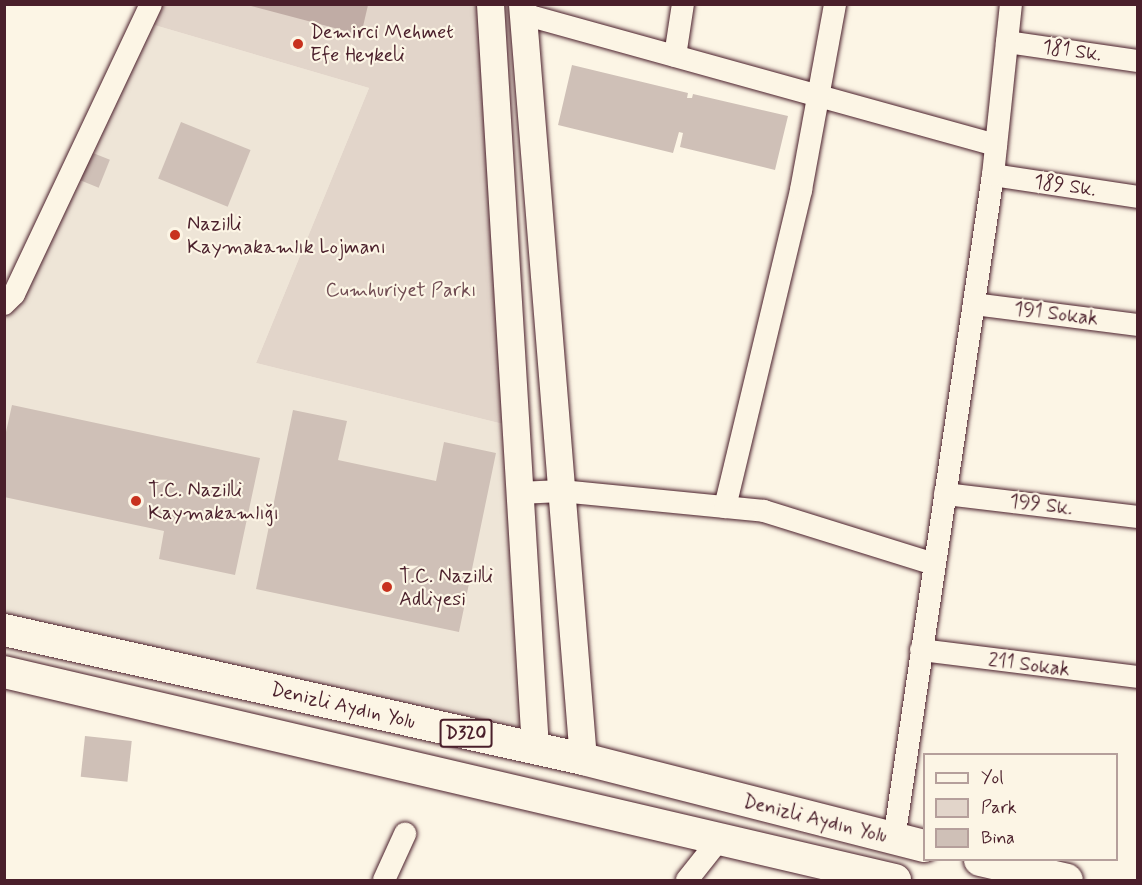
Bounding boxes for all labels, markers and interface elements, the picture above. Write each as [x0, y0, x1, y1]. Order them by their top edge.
place label: Demirci Mehmet Efe Heykeli [310, 20, 464, 67]
street label: 181 Sk. [1041, 35, 1103, 67]
marker: Demirci Mehmet Efe Heykeli [291, 37, 305, 51]
street label: 189 Sk. [1032, 170, 1098, 202]
place label: Nazilli Kaymakamlık Lojmanı [187, 212, 395, 259]
marker: Nazilli Kaymakamlık Lojmanı [168, 228, 182, 242]
park label: Cumhuriyet Parkı [326, 278, 476, 302]
street label: 191 Sokak [1013, 297, 1099, 331]
place label: T.C. Nazilli Kaymakamlığı [148, 478, 279, 525]
street label: 199 Sk. [1008, 489, 1074, 521]
marker: T.C. Nazilli Kaymakamlığı [129, 494, 143, 508]
place label: T.C. Nazilli Adliyesi [399, 564, 493, 611]
marker: T.C. Nazilli Adliyesi [380, 580, 394, 594]
street label: 211 Sokak [987, 648, 1071, 682]
street label: Denizli Aydın Yolu [267, 677, 419, 735]
road number: D320 [439, 718, 493, 748]
legend [923, 753, 1118, 861]
text: Yol [981, 766, 1004, 790]
street label: Denizli Aydın Yolu [739, 789, 891, 849]
text: Park [981, 796, 1017, 820]
text: Bina [981, 826, 1015, 850]

